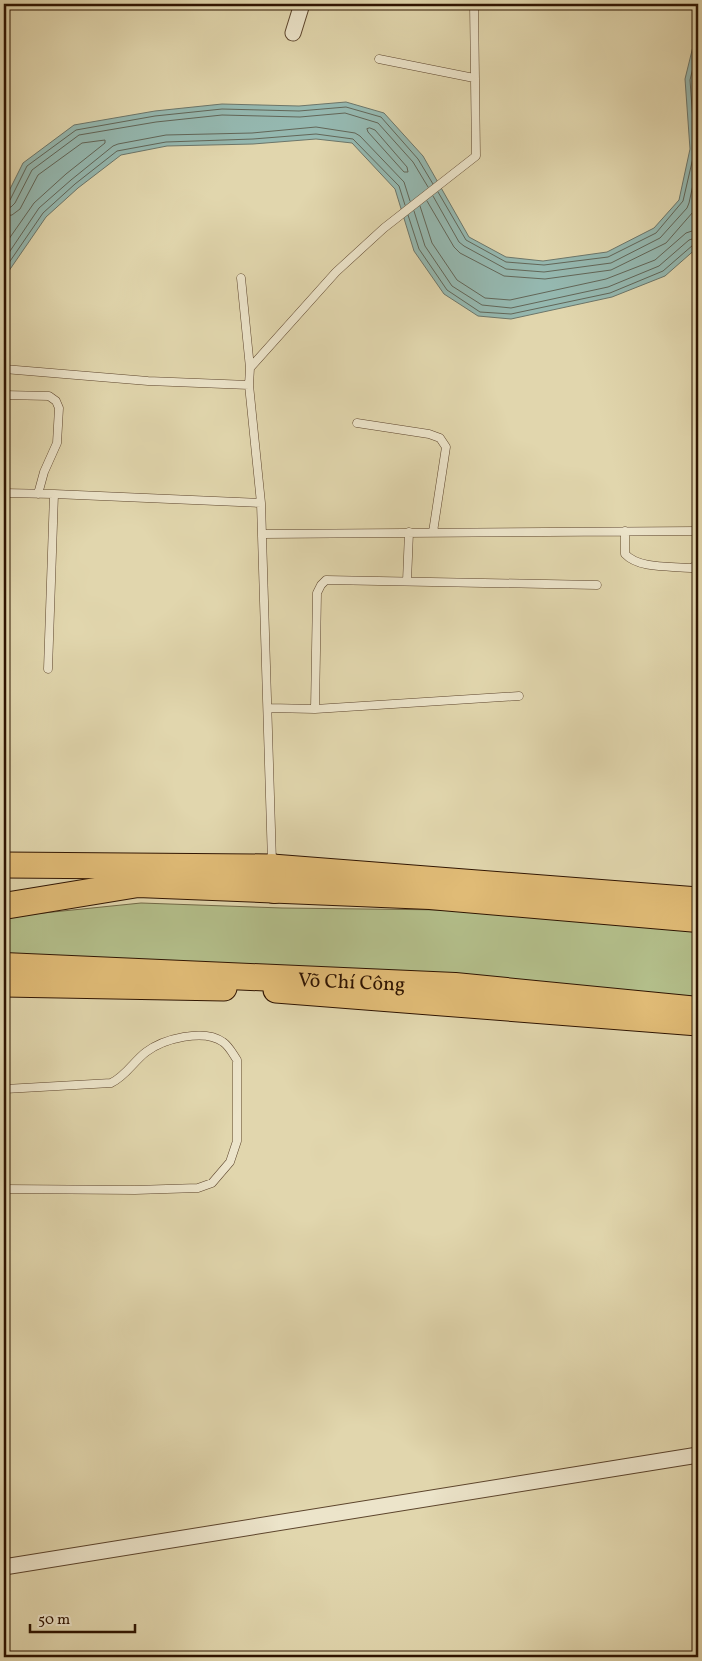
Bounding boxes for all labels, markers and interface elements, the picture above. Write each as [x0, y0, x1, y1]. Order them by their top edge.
street label: Võ Chí Công [297, 967, 406, 1000]
scale bar [30, 1601, 135, 1633]
text: 50 m [38, 1610, 70, 1631]

